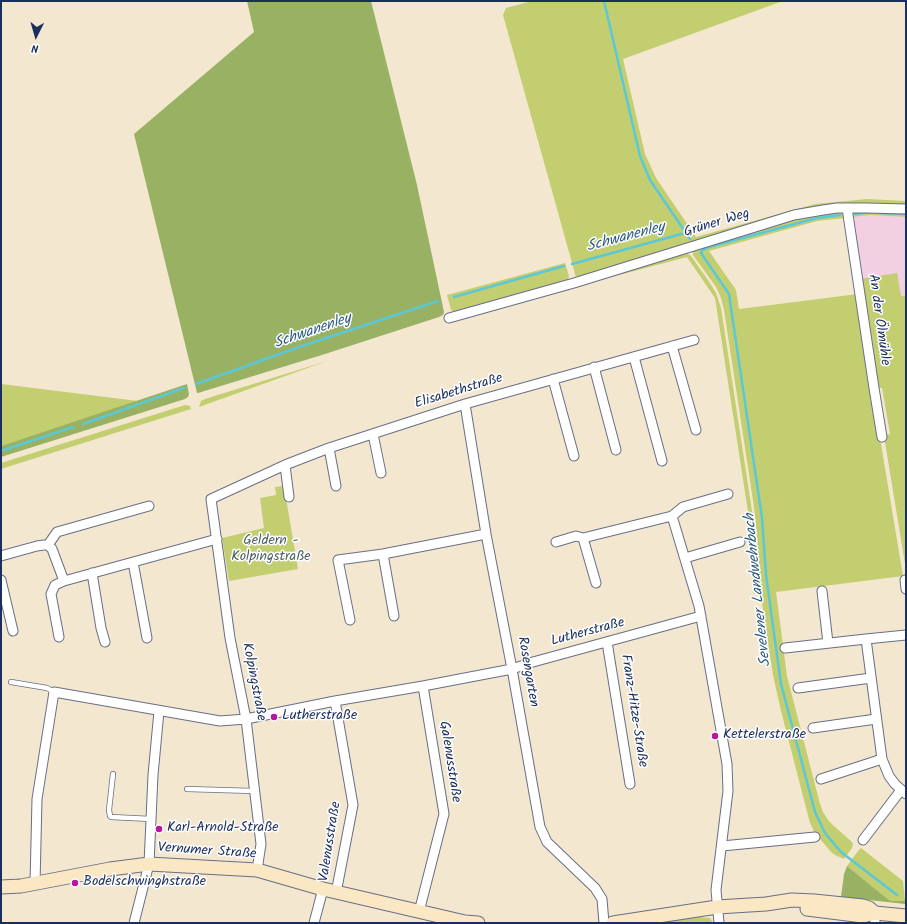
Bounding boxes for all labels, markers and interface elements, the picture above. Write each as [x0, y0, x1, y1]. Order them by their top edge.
north arrow [16, 16, 56, 56]
text: N [31, 39, 39, 57]
street label: Grüner Weg [682, 206, 752, 242]
water label: Schwanenley [585, 219, 667, 257]
street label: An der Ölmühle [863, 273, 893, 367]
water label: Schwanenley [272, 310, 354, 354]
street label: Elisabethstraße [413, 371, 505, 413]
water label: Sevelener Landwehrbach [742, 512, 776, 668]
park label: Geldern - Kolpingstraße [231, 534, 311, 566]
street label: Lutherstraße [549, 615, 627, 651]
street label: Rosengarten [513, 635, 541, 709]
street label: Kolpingstraße [237, 641, 269, 723]
street label: Franz-Hitze-Straße [616, 653, 650, 769]
place label: Lutherstraße [282, 709, 357, 725]
marker: Lutherstraße [269, 712, 279, 722]
street label: Galenusstraße [434, 720, 464, 804]
place label: Kettelerstraße [723, 728, 806, 744]
marker: Kettelerstraße [710, 731, 720, 741]
street label: Valenusstraße [316, 801, 346, 883]
place label: Karl-Arnold-Straße [167, 821, 279, 837]
marker: Karl-Arnold-Straße [154, 824, 164, 834]
street label: Vernumer Straße [157, 840, 257, 864]
place label: Bodelschwinghstraße [83, 875, 206, 891]
marker: Bodelschwinghstraße [70, 878, 80, 888]

